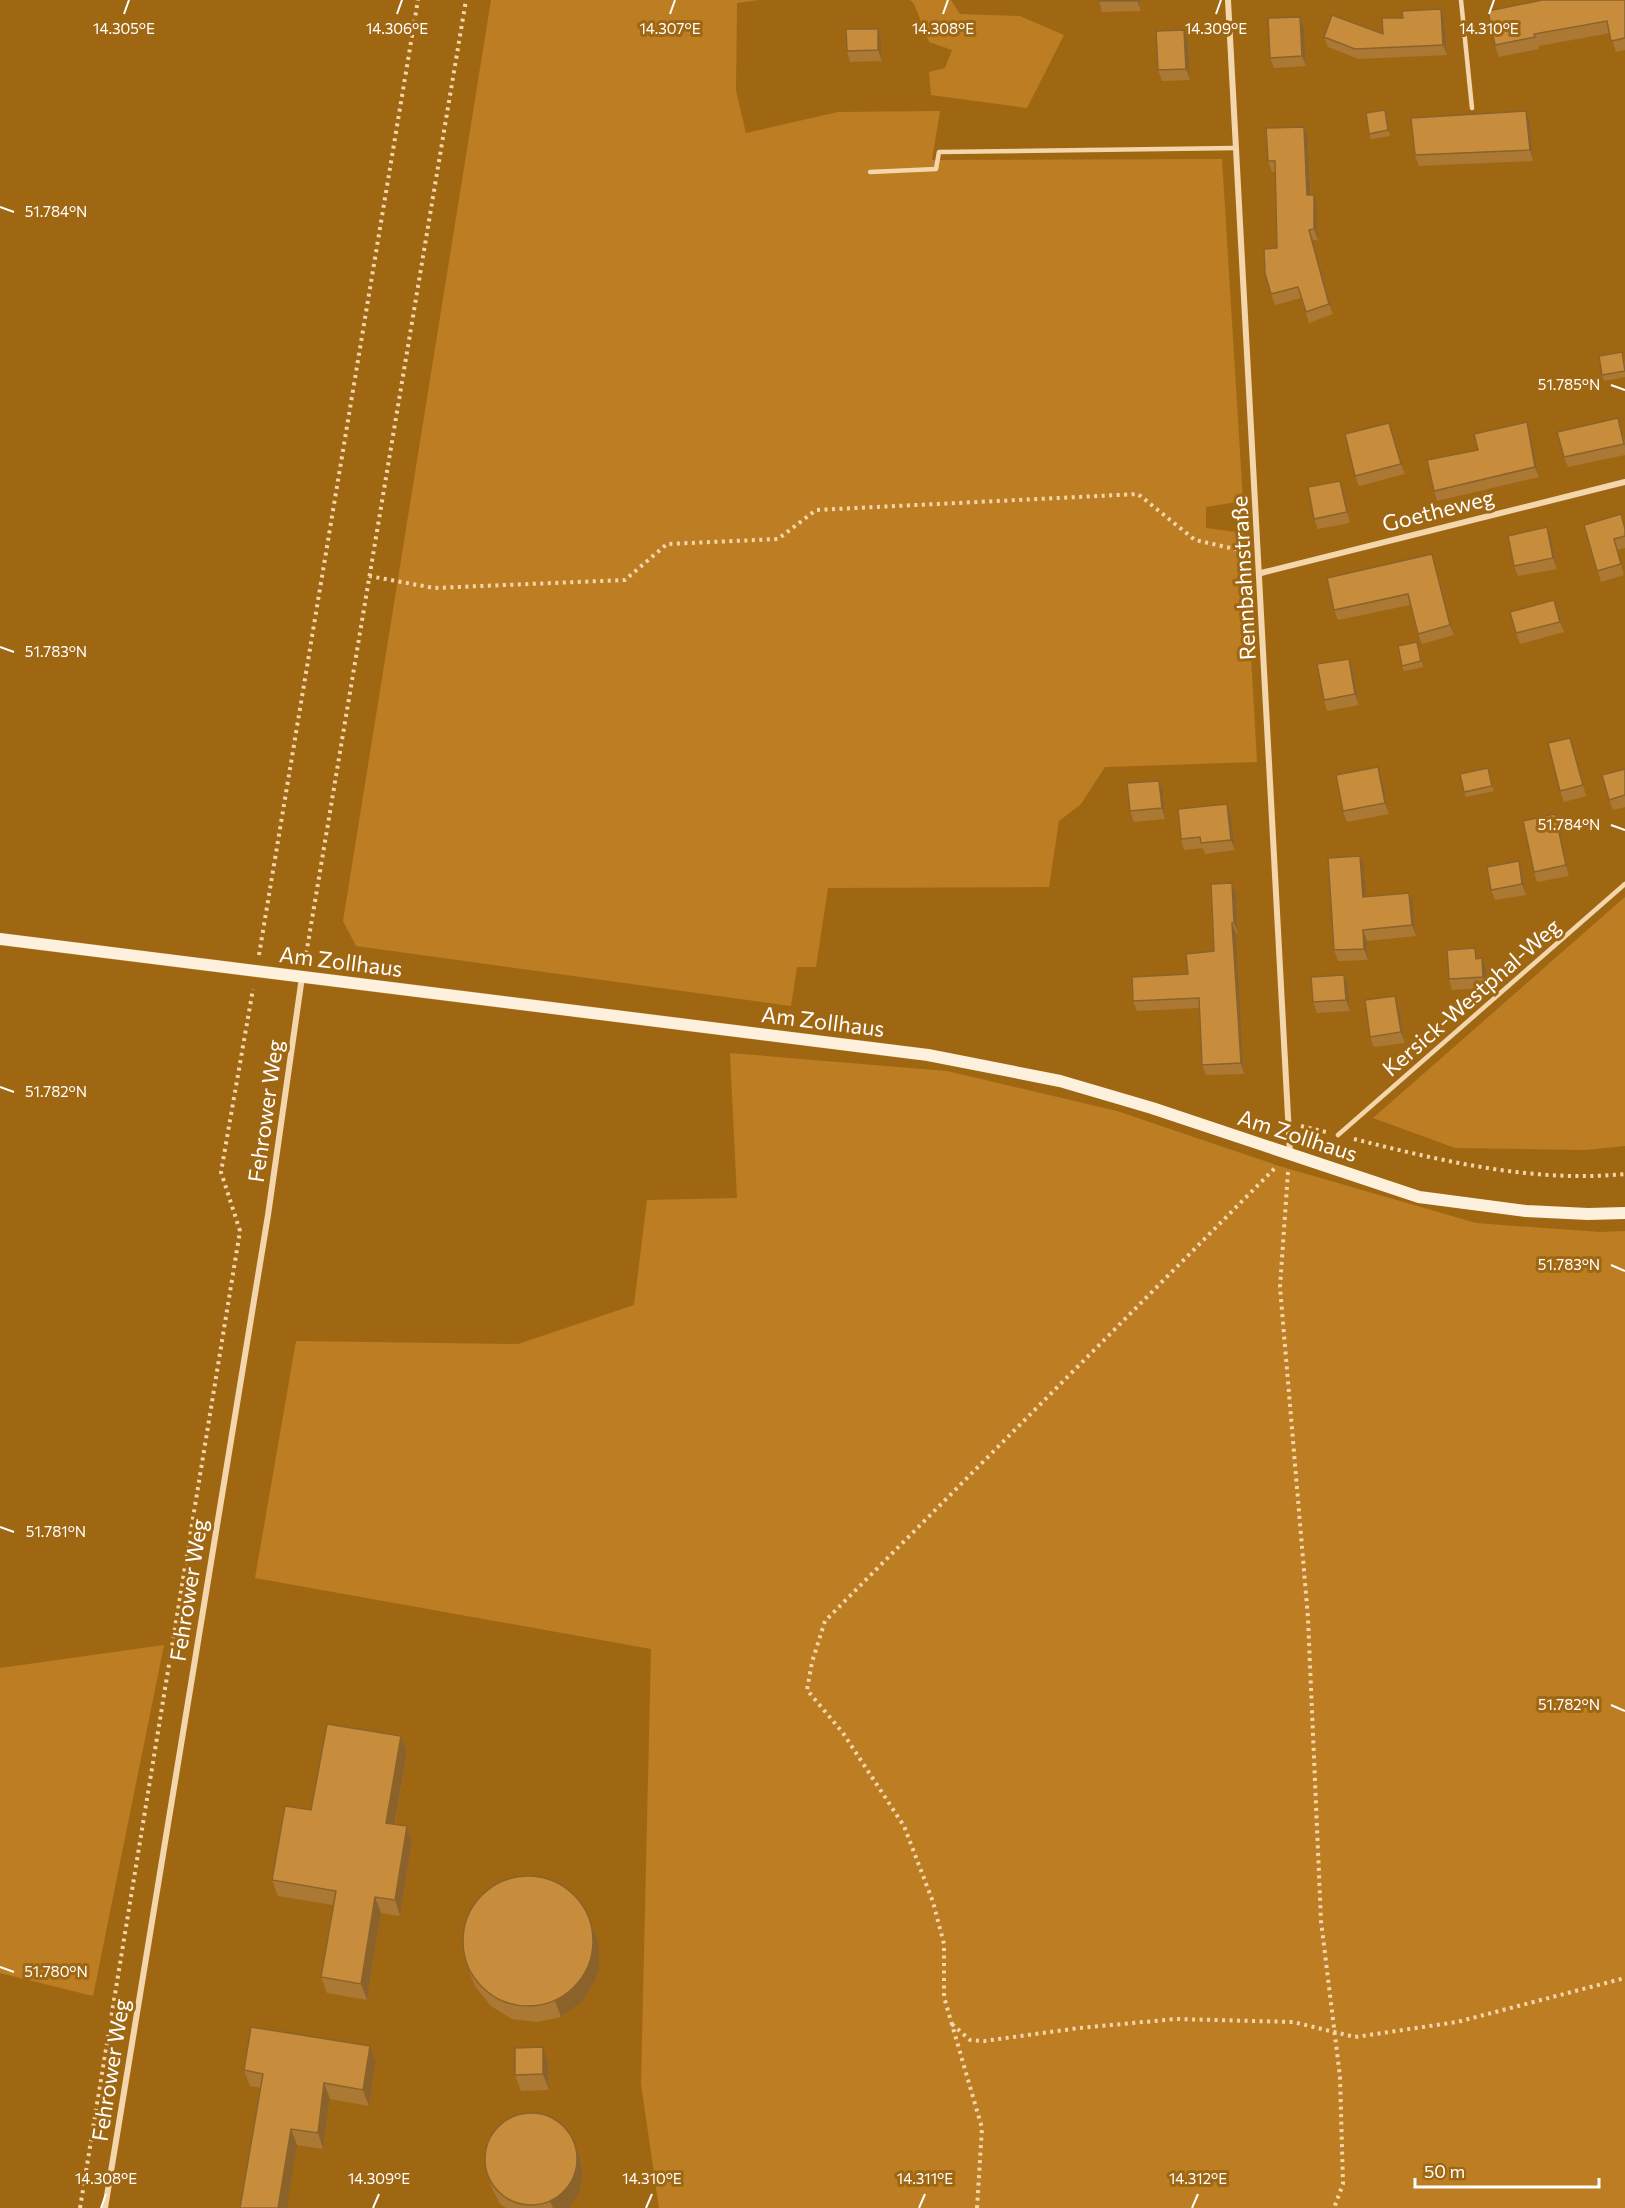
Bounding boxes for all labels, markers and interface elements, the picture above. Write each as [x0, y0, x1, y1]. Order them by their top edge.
text: 14.305°E [93, 19, 155, 37]
text: 14.306°E [366, 19, 428, 37]
text: 14.307°E [639, 19, 701, 37]
text: 14.308°E [912, 19, 974, 37]
text: 14.309°E [1185, 19, 1247, 37]
text: 14.310°E [1459, 19, 1519, 37]
text: 51.784°N [25, 202, 87, 220]
text: 51.785°N [1538, 375, 1600, 393]
street label: Goetheweg [1379, 483, 1497, 537]
street label: Rennbahnstraße [1225, 495, 1261, 661]
text: 51.783°N [25, 642, 87, 660]
text: 51.784°N [1538, 815, 1600, 833]
street label: Kersick-Westphal-Weg [1377, 912, 1566, 1082]
street label: Am Zollhaus [278, 940, 404, 982]
street label: Am Zollhaus [760, 1000, 886, 1042]
street label: Fehrower Weg [242, 1038, 288, 1184]
text: 51.782°N [25, 1082, 87, 1100]
street label: Am Zollhaus [1235, 1103, 1361, 1167]
text: 51.783°N [1538, 1255, 1600, 1273]
street label: Fehrower Weg [163, 1517, 213, 1663]
text: 51.781°N [26, 1522, 86, 1540]
text: 51.782°N [1538, 1695, 1600, 1713]
text: 51.780°N [24, 1962, 88, 1980]
street label: Fehrower Weg [85, 1997, 135, 2143]
scale bar [1415, 2151, 1600, 2189]
text: 50 m [1424, 2160, 1465, 2182]
text: 14.308°E [75, 2169, 137, 2187]
text: 14.309°E [348, 2169, 410, 2187]
text: 14.310°E [622, 2169, 682, 2187]
text: 14.311°E [897, 2169, 953, 2187]
text: 14.312°E [1169, 2169, 1227, 2187]

